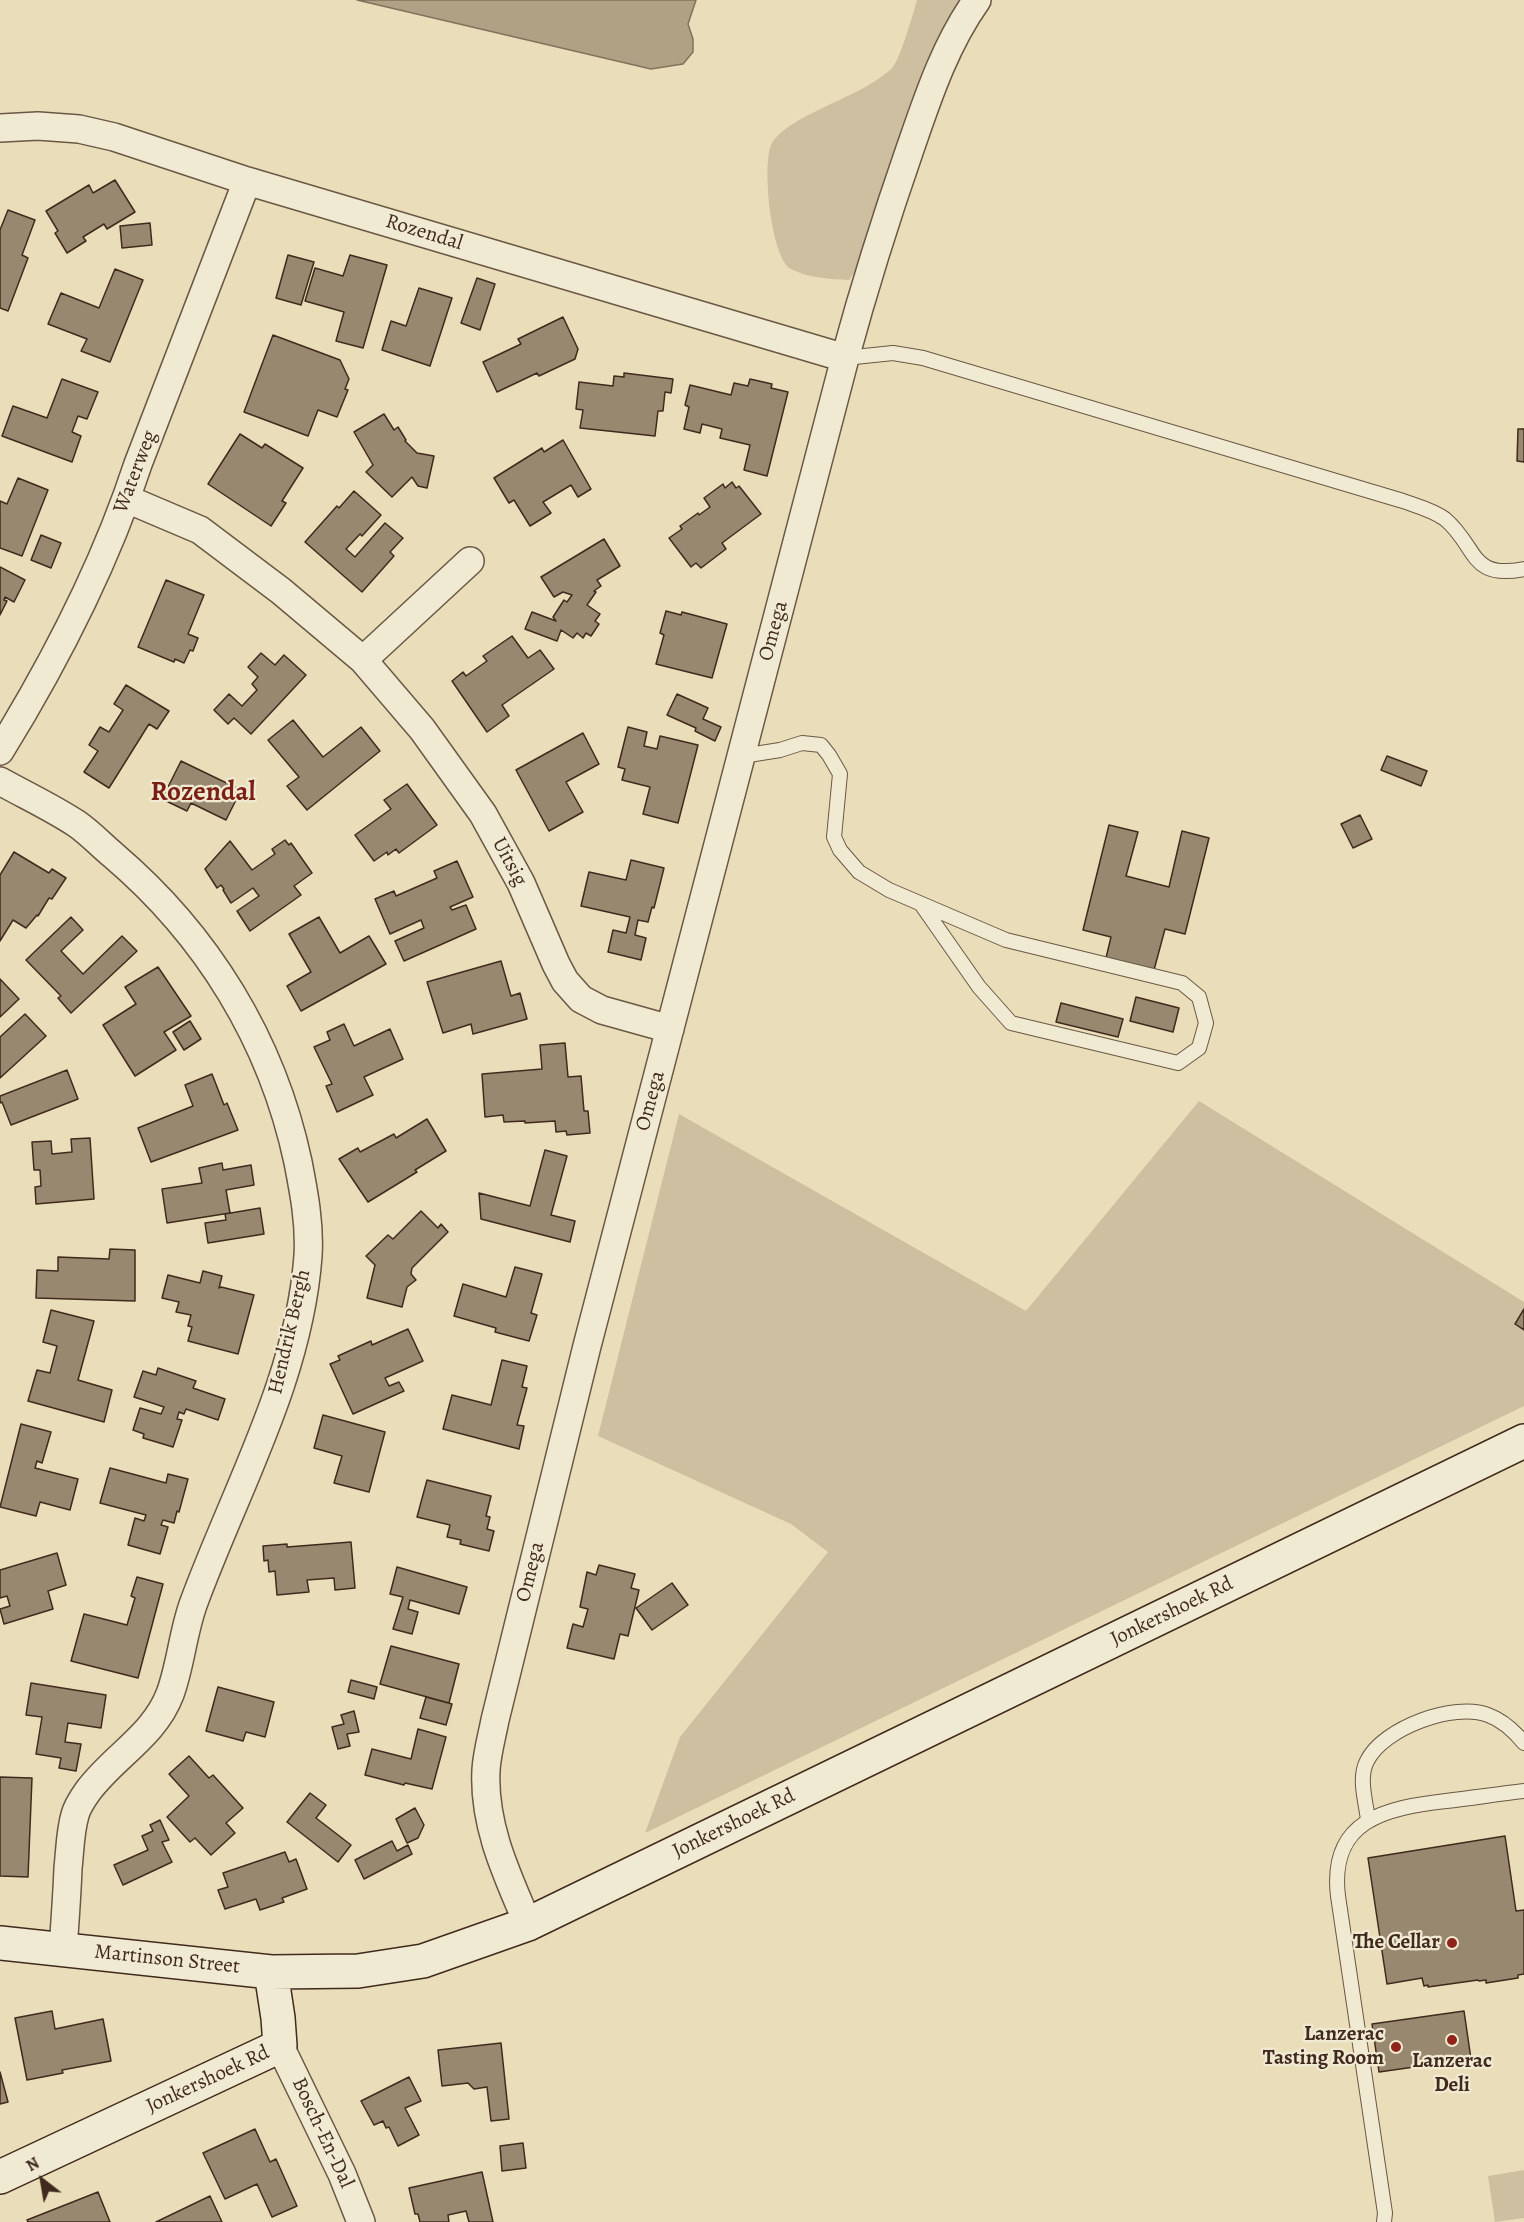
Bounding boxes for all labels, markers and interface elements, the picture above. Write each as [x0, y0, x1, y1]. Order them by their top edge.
street label: Rozendal [382, 209, 466, 257]
street label: Waterweg [109, 427, 163, 517]
street label: Omega [754, 598, 794, 664]
district label: Rozendal [150, 777, 256, 809]
street label: Uitsig [486, 833, 532, 891]
street label: Omega [631, 1068, 671, 1134]
street label: Hendrik Bergh [263, 1267, 317, 1397]
street label: Omega [511, 1539, 551, 1605]
street label: Jonkershoek Rd [1107, 1572, 1237, 1652]
street label: Jonkershoek Rd [669, 1784, 799, 1864]
place label: The Cellar [1353, 1930, 1440, 1956]
marker: The Cellar [1445, 1936, 1459, 1950]
street label: Martinson Street [93, 1940, 241, 1980]
place label: Lanzerac Tasting Room [1263, 2022, 1384, 2072]
marker: Lanzerac Deli [1445, 2033, 1459, 2047]
street label: Jonkershoek Rd [142, 2040, 274, 2120]
marker: Lanzerac Tasting Room [1389, 2040, 1403, 2054]
place label: Lanzerac Deli [1412, 2049, 1492, 2099]
street label: Bosch-En-Dal [285, 2074, 359, 2192]
north arrow [12, 2150, 72, 2210]
text: N [22, 2152, 43, 2177]

